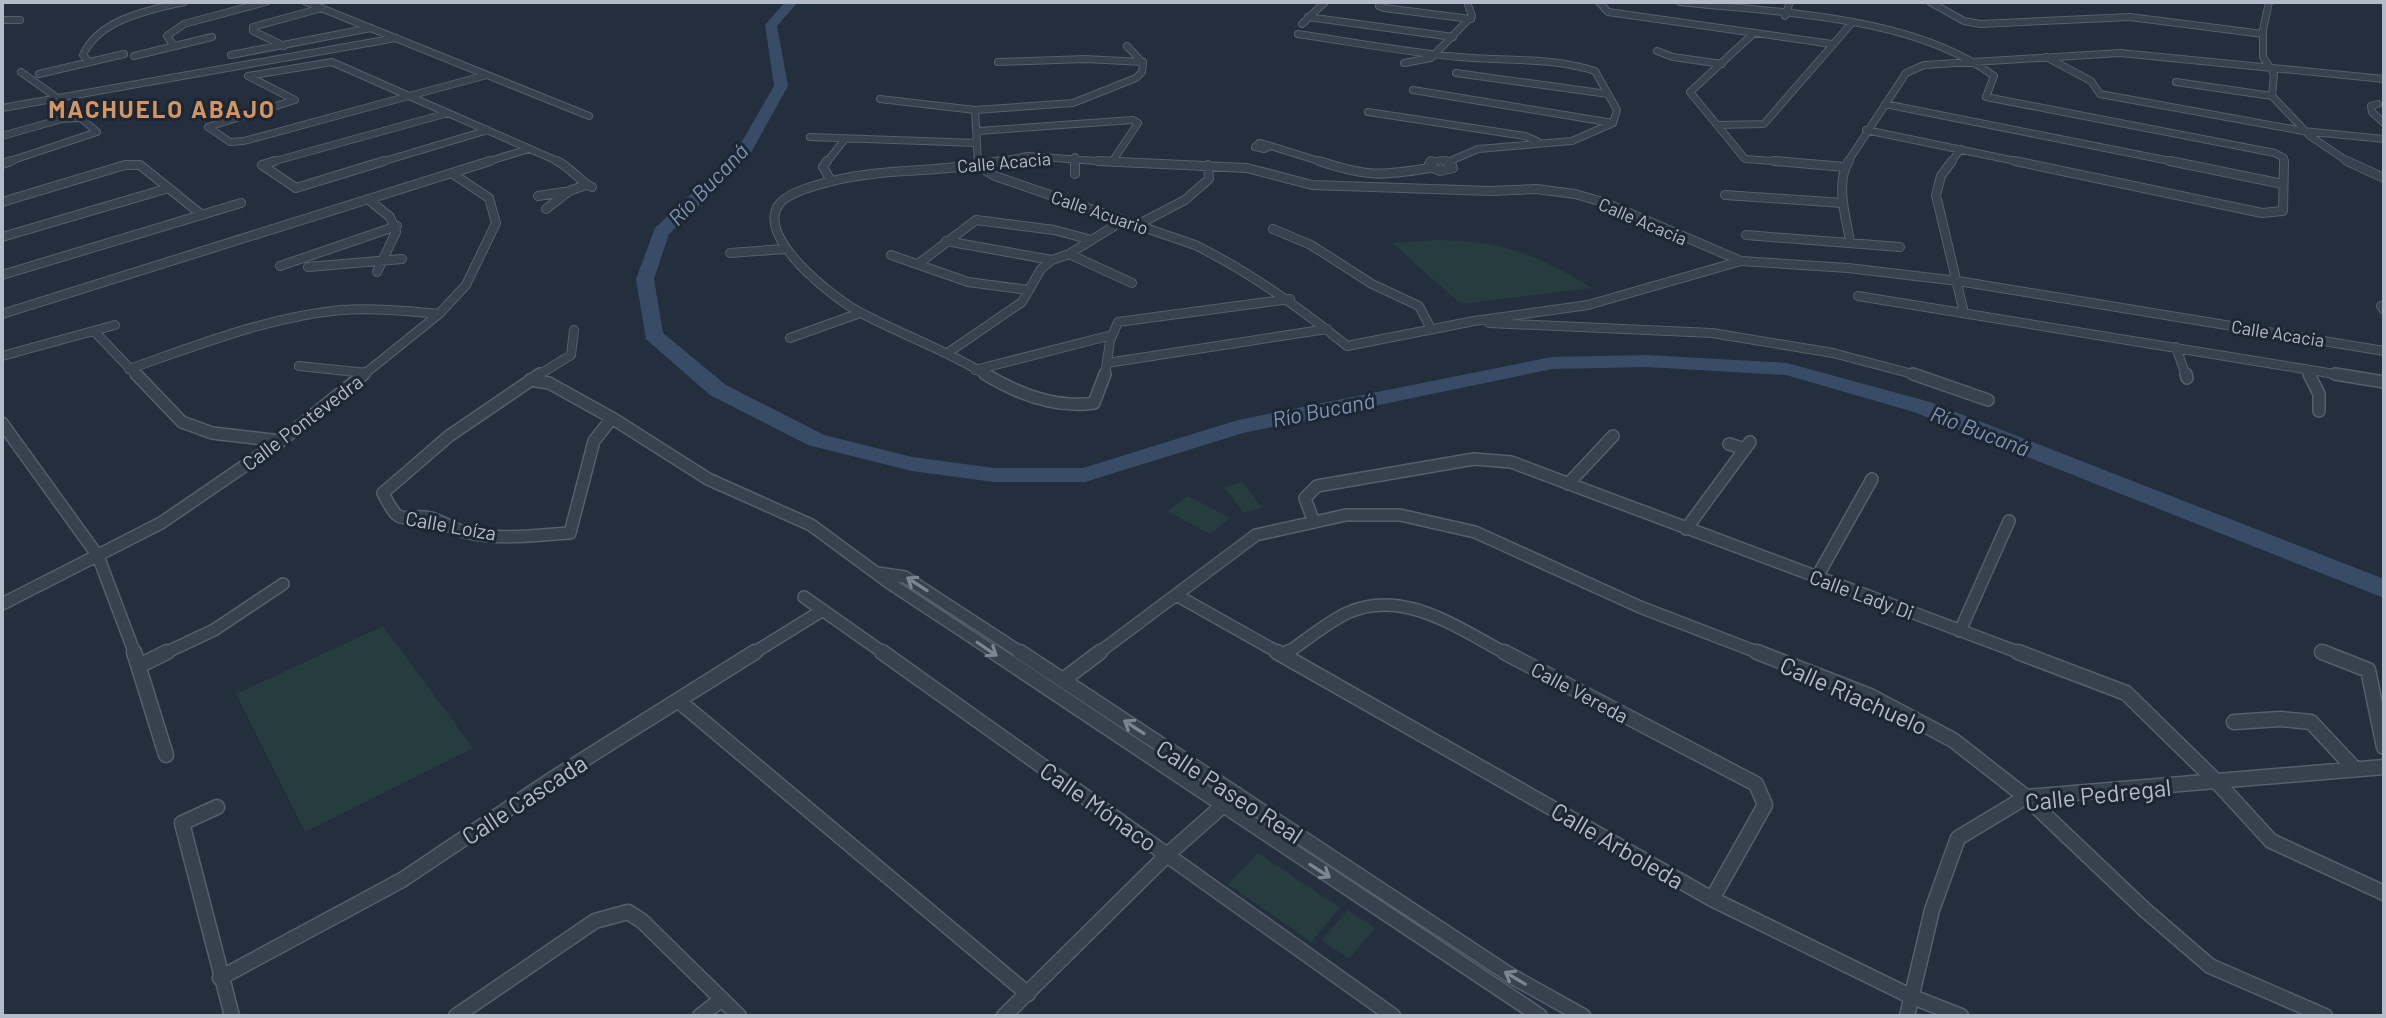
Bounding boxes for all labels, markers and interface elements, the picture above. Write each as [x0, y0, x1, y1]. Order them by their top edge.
district label: MACHUELO ABAJO [48, 94, 276, 123]
water label: Río Bucaná [662, 138, 752, 230]
street label: Calle Acacia [956, 147, 1052, 177]
street label: Calle Acuario [1049, 185, 1151, 239]
street label: Calle Acacia [1595, 193, 1691, 249]
street label: Calle Acacia [2230, 315, 2326, 351]
street label: Calle Pontevedra [237, 369, 367, 475]
water label: Río Bucaná [1270, 386, 1376, 432]
water label: Río Bucaná [1927, 399, 2033, 461]
street label: Calle Loíza [404, 505, 498, 545]
street label: Calle Lady Di [1807, 564, 1917, 624]
one-way arrow [906, 576, 929, 592]
one-way arrow [975, 641, 998, 657]
street label: Calle Riachuelo [1776, 650, 1932, 740]
street label: Calle Vereda [1527, 656, 1633, 728]
one-way arrow [1123, 719, 1146, 735]
street label: Calle Paseo Real [1151, 733, 1309, 849]
street label: Calle Cascada [456, 748, 592, 850]
street label: Calle Mónaco [1035, 755, 1163, 857]
street label: Calle Pedregal [2023, 772, 2173, 816]
street label: Calle Arboleda [1547, 795, 1689, 895]
one-way arrow [1308, 863, 1330, 879]
one-way arrow [1504, 969, 1527, 985]

